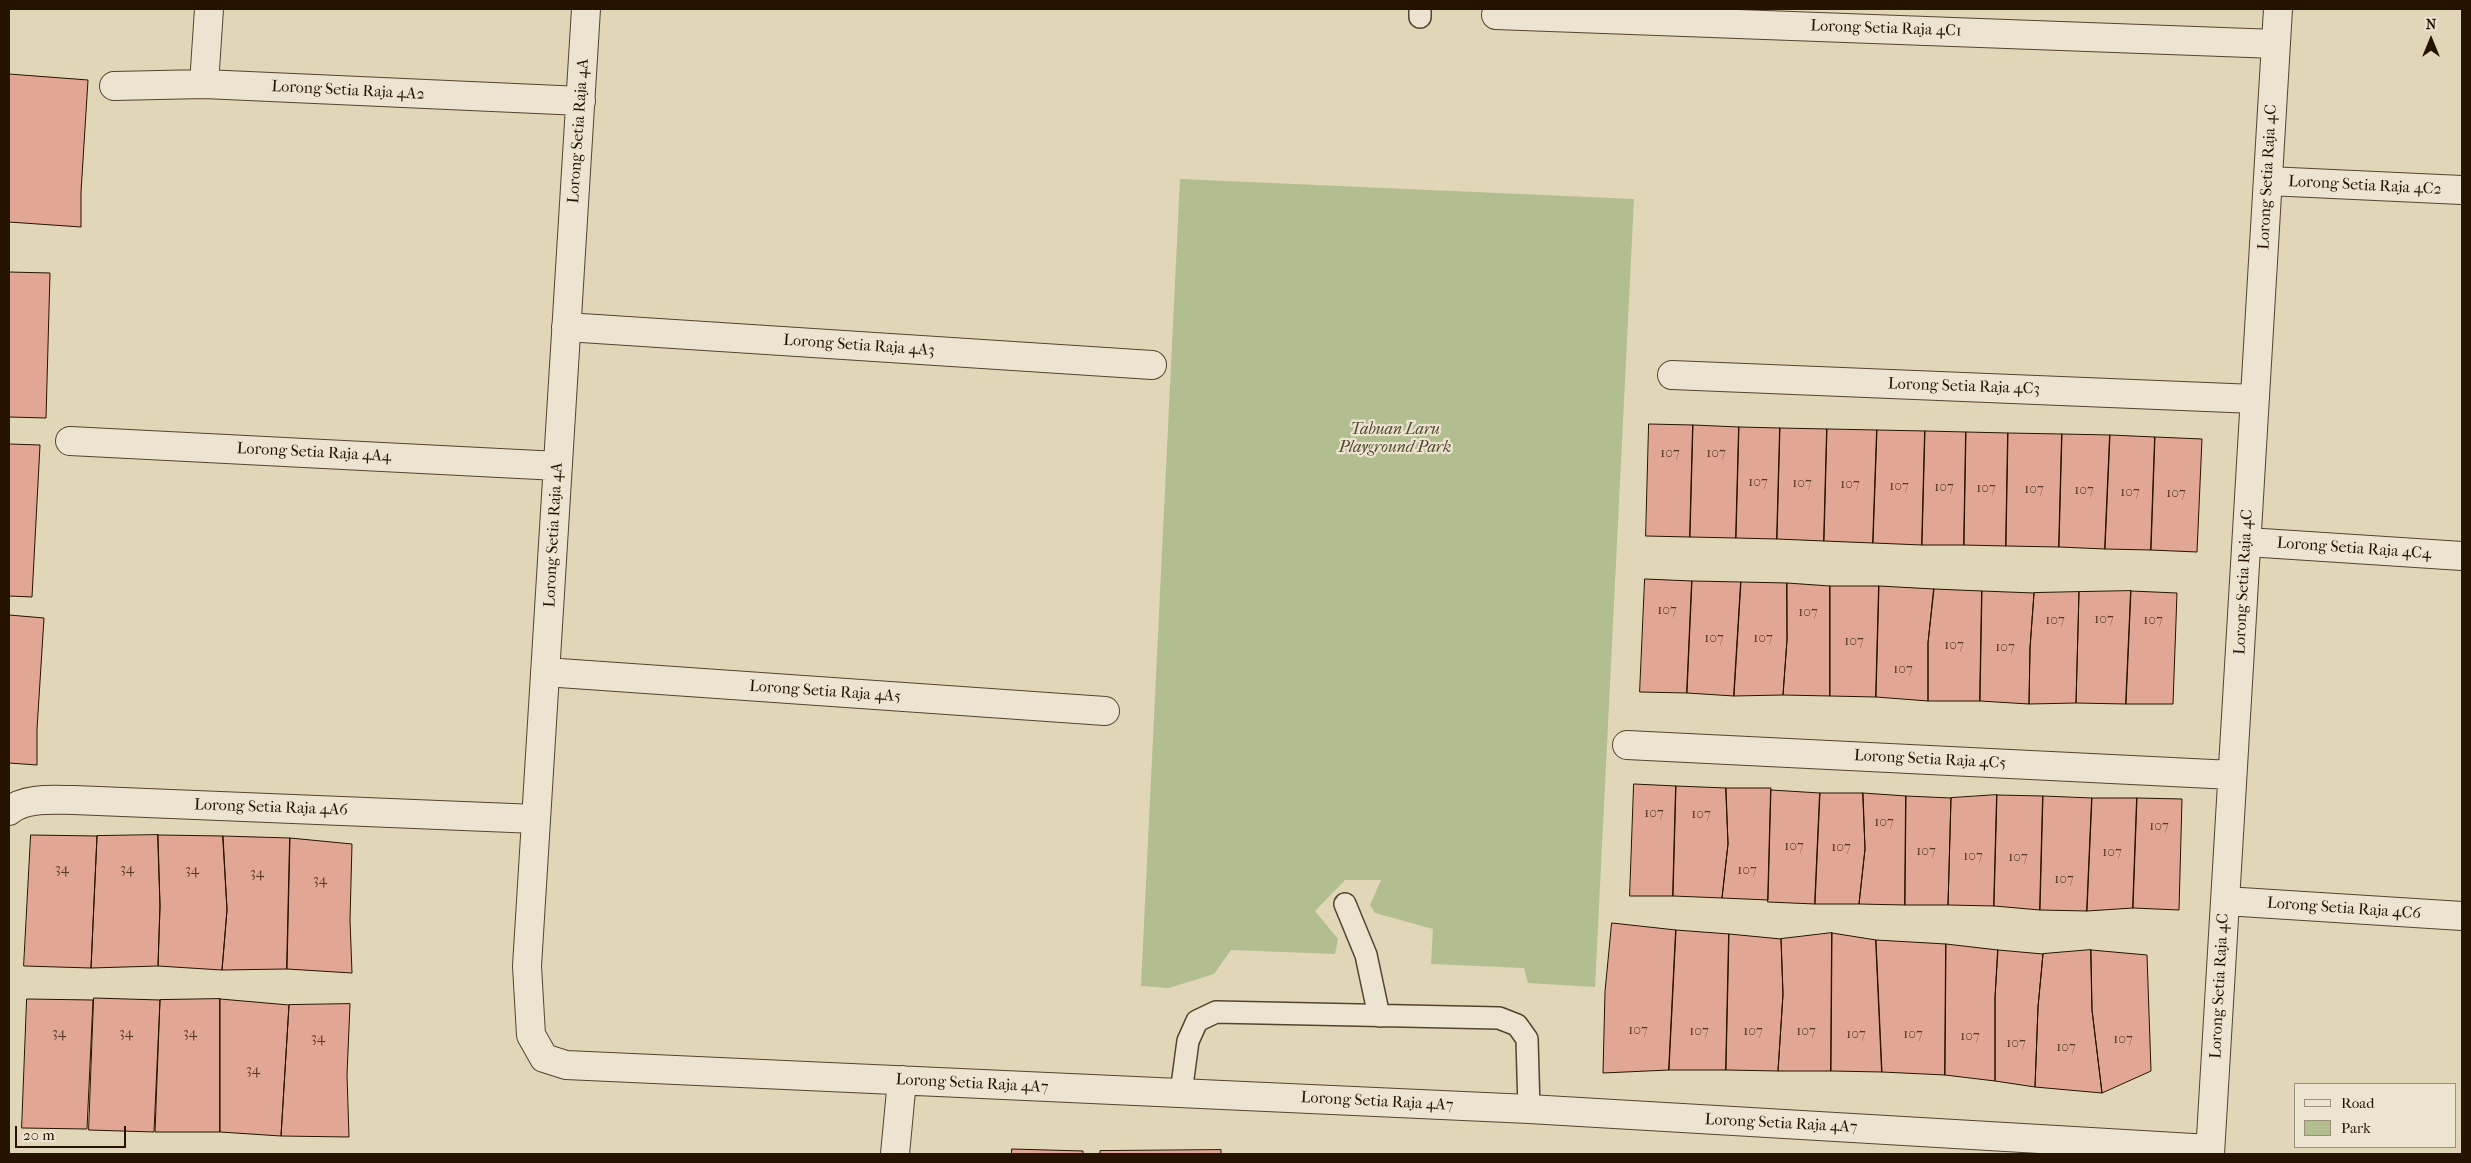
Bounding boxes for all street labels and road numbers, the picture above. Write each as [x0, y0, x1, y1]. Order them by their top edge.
street label: Lorong Setia Raja 4C1 [1810, 17, 1962, 41]
street label: Lorong Setia Raja 4A [564, 58, 594, 204]
street label: Lorong Setia Raja 4A2 [271, 77, 425, 105]
street label: Lorong Setia Raja 4C [2255, 104, 2281, 250]
street label: Lorong Setia Raja 4C2 [2288, 172, 2442, 200]
street label: Lorong Setia Raja 4A3 [783, 331, 935, 361]
street label: Lorong Setia Raja 4C3 [1888, 375, 2040, 399]
street label: Lorong Setia Raja 4A4 [236, 439, 392, 467]
street label: Lorong Setia Raja 4A [541, 462, 567, 608]
street label: Lorong Setia Raja 4C [2231, 509, 2257, 655]
street label: Lorong Setia Raja 4C4 [2276, 534, 2432, 564]
street label: Lorong Setia Raja 4A5 [748, 677, 902, 707]
street label: Lorong Setia Raja 4C5 [1853, 746, 2007, 774]
street label: Lorong Setia Raja 4A6 [194, 796, 348, 820]
street label: Lorong Setia Raja 4C6 [2266, 894, 2422, 924]
street label: Lorong Setia Raja 4C [2207, 913, 2233, 1059]
street label: Lorong Setia Raja 4A7 [895, 1070, 1049, 1098]
street label: Lorong Setia Raja 4A7 [1300, 1088, 1454, 1116]
street label: Lorong Setia Raja 4A7 [1704, 1110, 1858, 1138]

